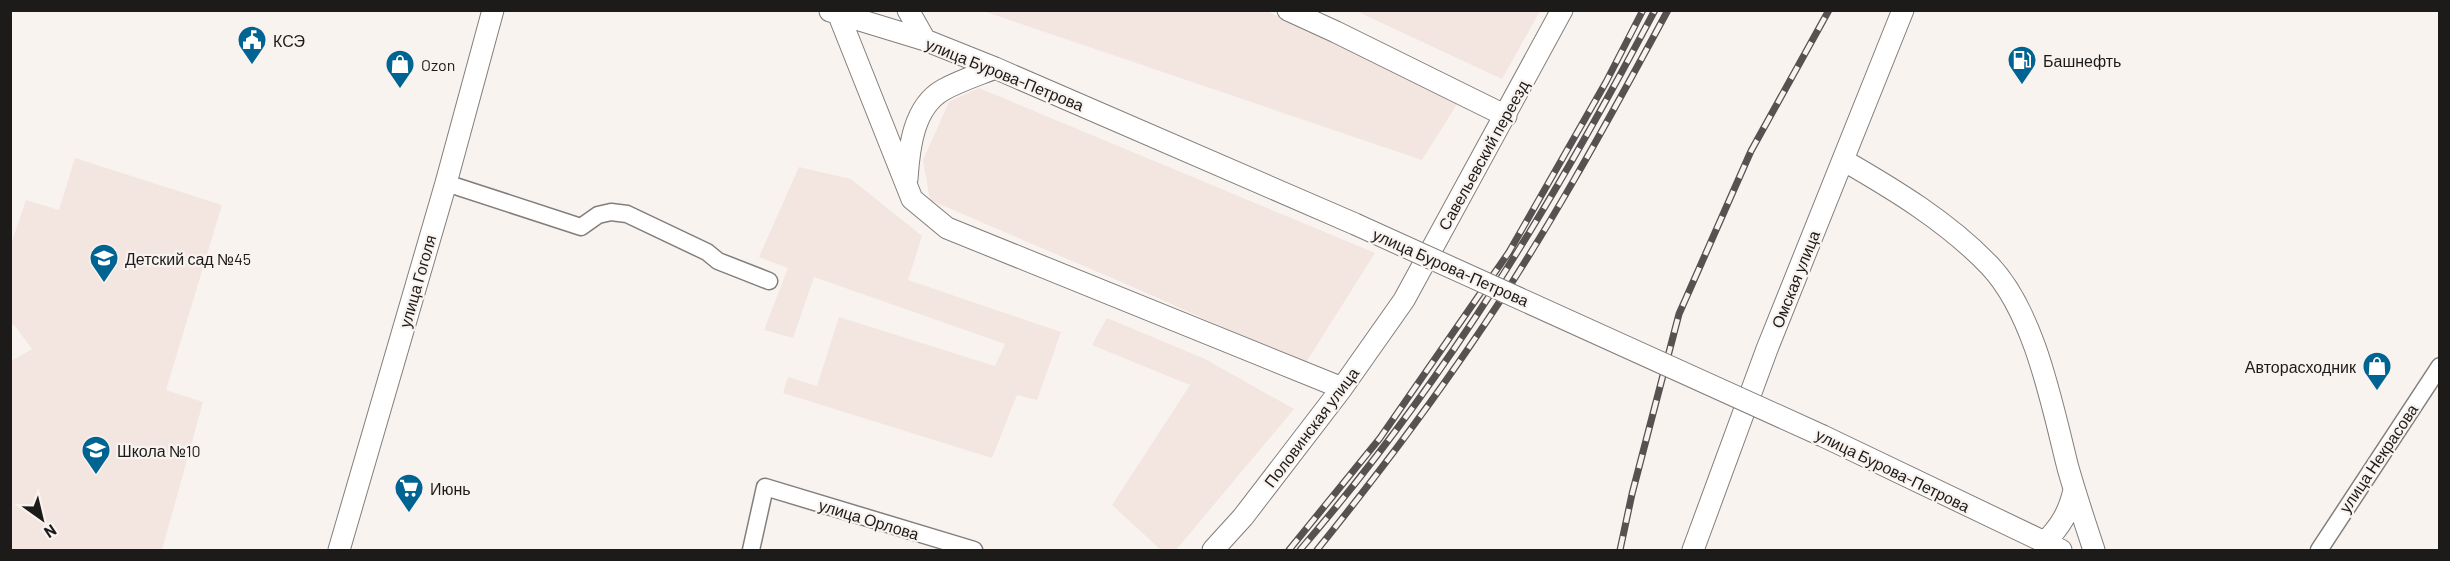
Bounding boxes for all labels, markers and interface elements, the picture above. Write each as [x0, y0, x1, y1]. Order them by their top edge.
public building icon: КСЭ [236, 24, 268, 66]
place label: КСЭ [273, 31, 305, 50]
street label: улица Бурова-Петрова [923, 34, 1087, 114]
fuel station icon: Башнефть [2006, 44, 2038, 86]
shop icon: Ozon [384, 48, 416, 90]
place label: Башнефть [2043, 51, 2121, 70]
place label: Ozon [421, 55, 455, 74]
street label: Савельевский переезд [1434, 76, 1532, 233]
street label: улица Бурова-Петрова [1370, 224, 1532, 310]
street label: Омская улица [1767, 227, 1823, 331]
street label: улица Гоголя [395, 232, 439, 330]
school or university icon: Детский сад №45 [88, 242, 120, 284]
place label: Детский сад №45 [125, 249, 251, 268]
shop icon: Авторасходник [2361, 350, 2393, 392]
place label: Авторасходник [2245, 357, 2357, 376]
street label: Половинская улица [1260, 363, 1362, 491]
street label: улица Некрасова [2335, 400, 2421, 516]
street label: улица Бурова-Петрова [1813, 424, 1973, 516]
school or university icon: Школа №10 [80, 434, 112, 476]
place label: Школа №10 [117, 441, 201, 460]
supermarket icon: Июнь [393, 472, 425, 514]
place label: Июнь [430, 479, 471, 498]
north arrow [12, 489, 72, 549]
street label: улица Орлова [817, 495, 921, 543]
text: N [41, 521, 60, 543]

